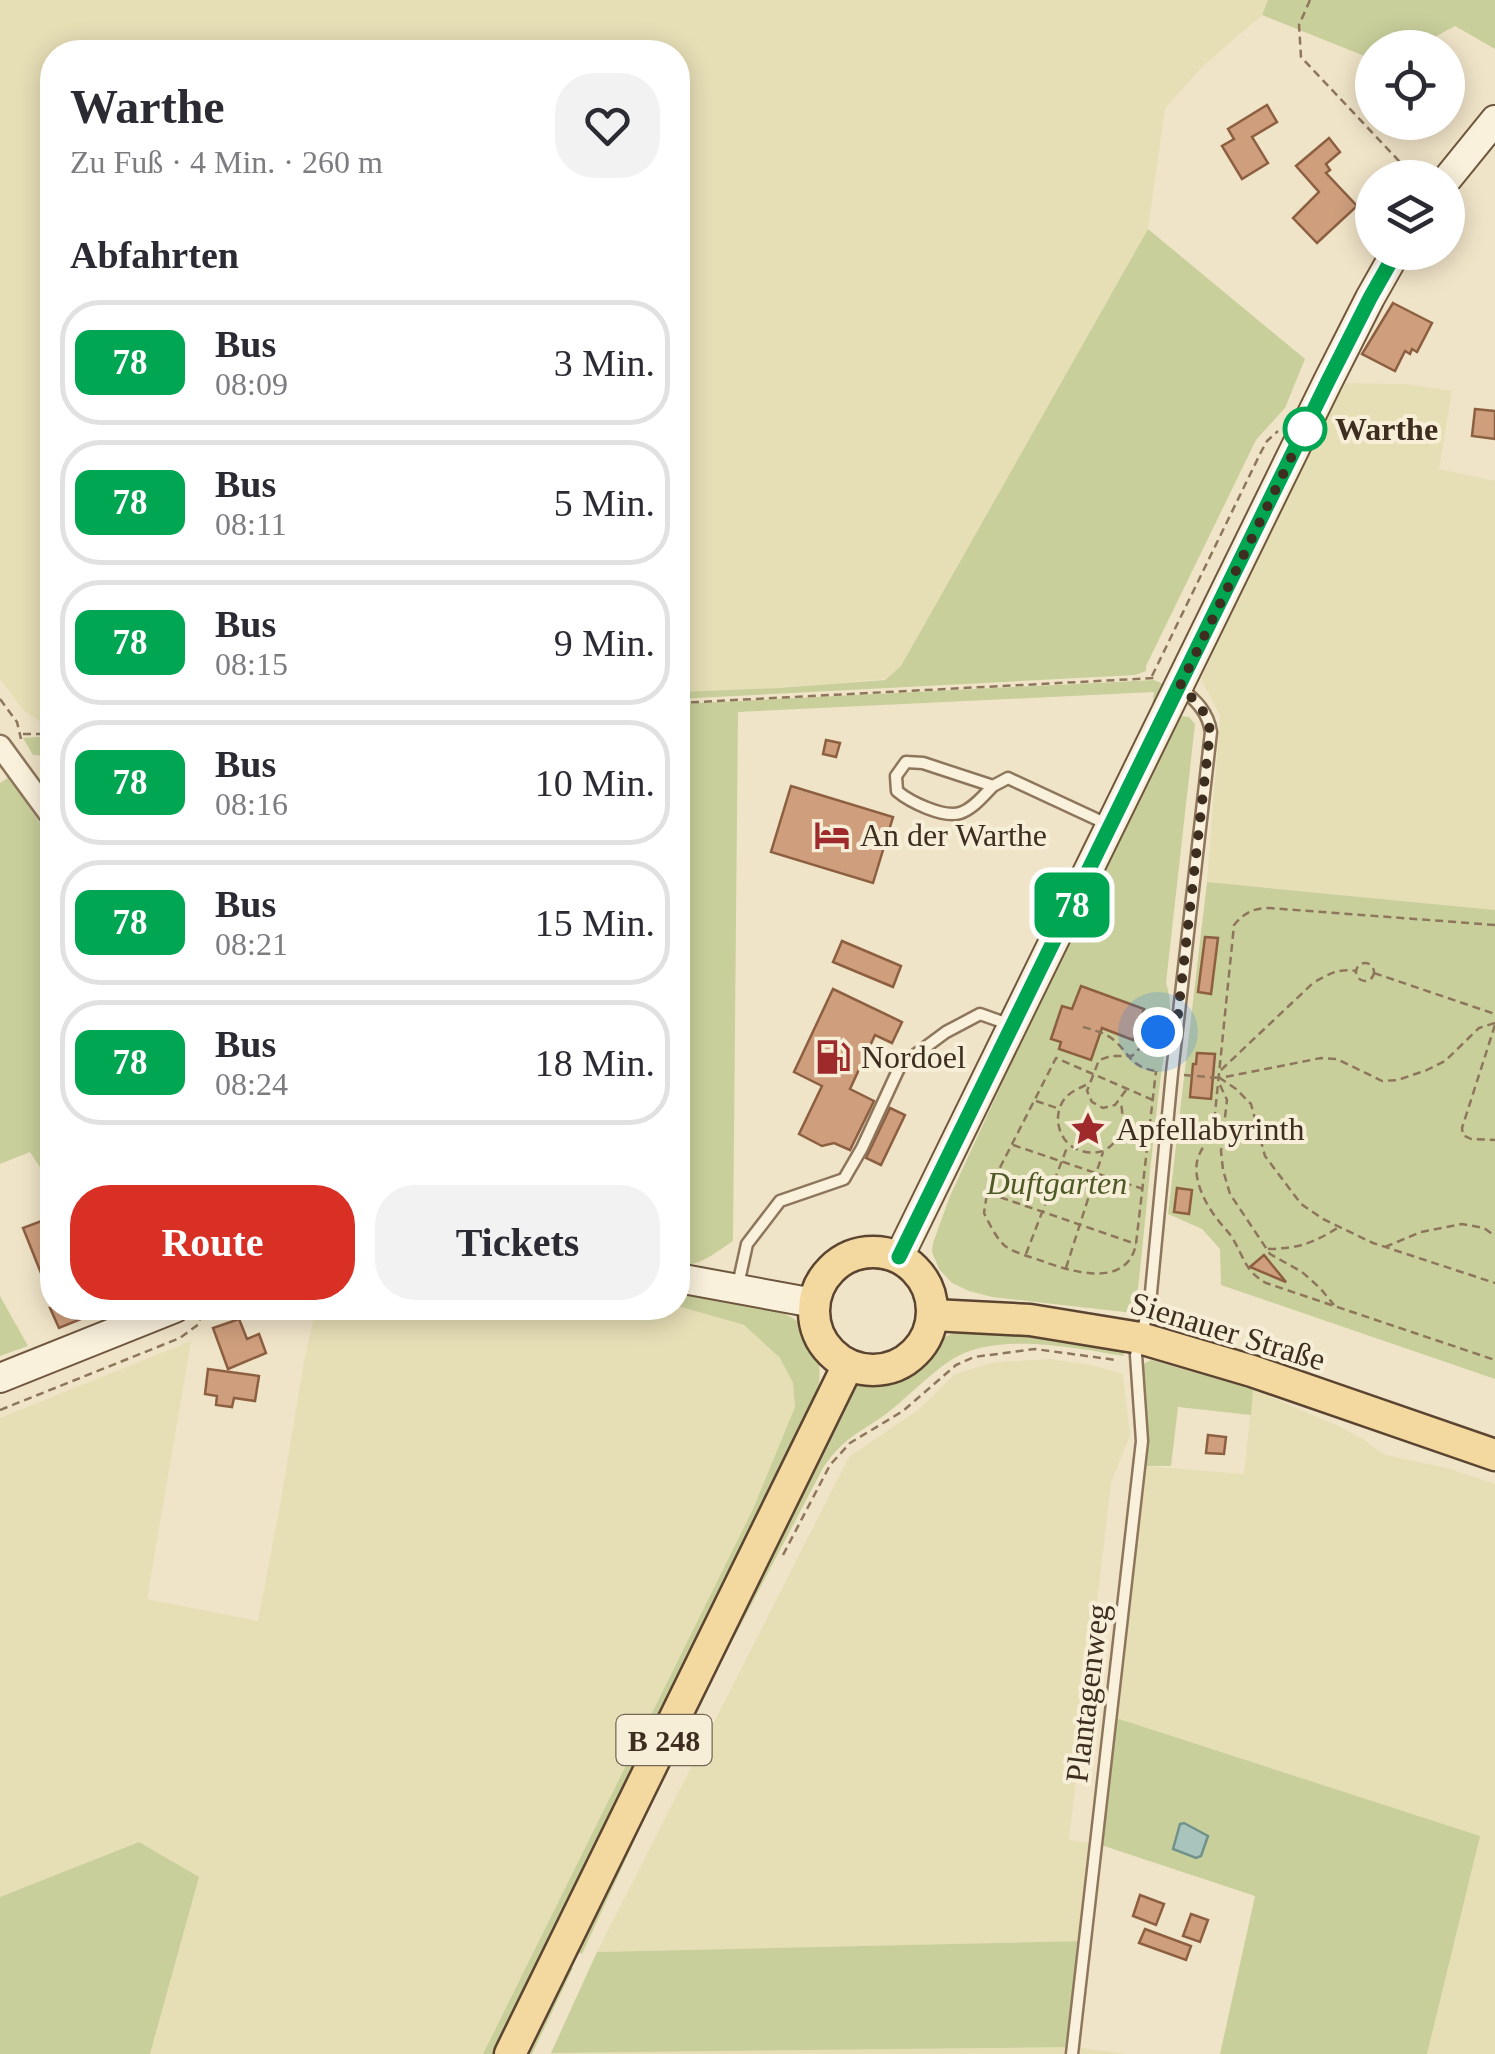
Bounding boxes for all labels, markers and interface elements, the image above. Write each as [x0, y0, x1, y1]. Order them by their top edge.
map controls [1355, 30, 1465, 270]
button: locate [1355, 30, 1465, 140]
button: heart [555, 73, 660, 178]
text: Warthe [70, 80, 225, 133]
text: Zu Fuß · 4 Min. · 260 m [70, 144, 383, 180]
button: layers [1355, 160, 1465, 270]
text: Abfahrten [70, 234, 239, 276]
text: Bus [215, 323, 276, 365]
text: 3 Min. [554, 342, 655, 384]
text: 78 [113, 343, 148, 382]
text: 08:09 [215, 366, 288, 402]
marker: Warthe [1284, 408, 1326, 450]
place label: Warthe [1335, 411, 1438, 447]
text: Bus [215, 463, 276, 505]
text: 5 Min. [554, 482, 655, 524]
text: 78 [113, 483, 148, 522]
text: 08:11 [215, 506, 287, 542]
text: Bus [215, 603, 276, 645]
text: 9 Min. [554, 622, 655, 664]
text: 78 [113, 623, 148, 662]
text: 08:15 [215, 646, 288, 682]
text: Bus [215, 743, 276, 785]
text: 10 Min. [535, 762, 655, 804]
text: 78 [113, 763, 148, 802]
text: 08:16 [215, 786, 288, 822]
hotel icon: An der Warthe [813, 816, 851, 854]
place label: An der Warthe [860, 817, 1047, 853]
line badge: 78 [1027, 872, 1117, 938]
text: Bus [215, 883, 276, 925]
text: 78 [1055, 886, 1090, 925]
text: 15 Min. [535, 902, 655, 944]
text: 78 [113, 903, 148, 942]
text: 08:21 [215, 926, 288, 962]
your location [1133, 1007, 1183, 1057]
text: Bus [215, 1023, 276, 1065]
fuel station icon: Nordoel [814, 1038, 852, 1076]
place label: Nordoel [861, 1039, 966, 1075]
text: 18 Min. [535, 1042, 655, 1084]
text: 78 [113, 1043, 148, 1082]
text: 08:24 [215, 1066, 288, 1102]
place icon: Apfellabyrinth [1069, 1110, 1107, 1148]
place label: Apfellabyrinth [1116, 1111, 1304, 1147]
park label: Duftgarten [986, 1165, 1127, 1201]
button: Route [70, 1185, 355, 1300]
button: Tickets [375, 1185, 660, 1300]
street label: Sienauer Straße [1126, 1284, 1330, 1378]
street label: Plantagenweg [1058, 1602, 1116, 1784]
road number: B 248 [616, 1715, 712, 1765]

